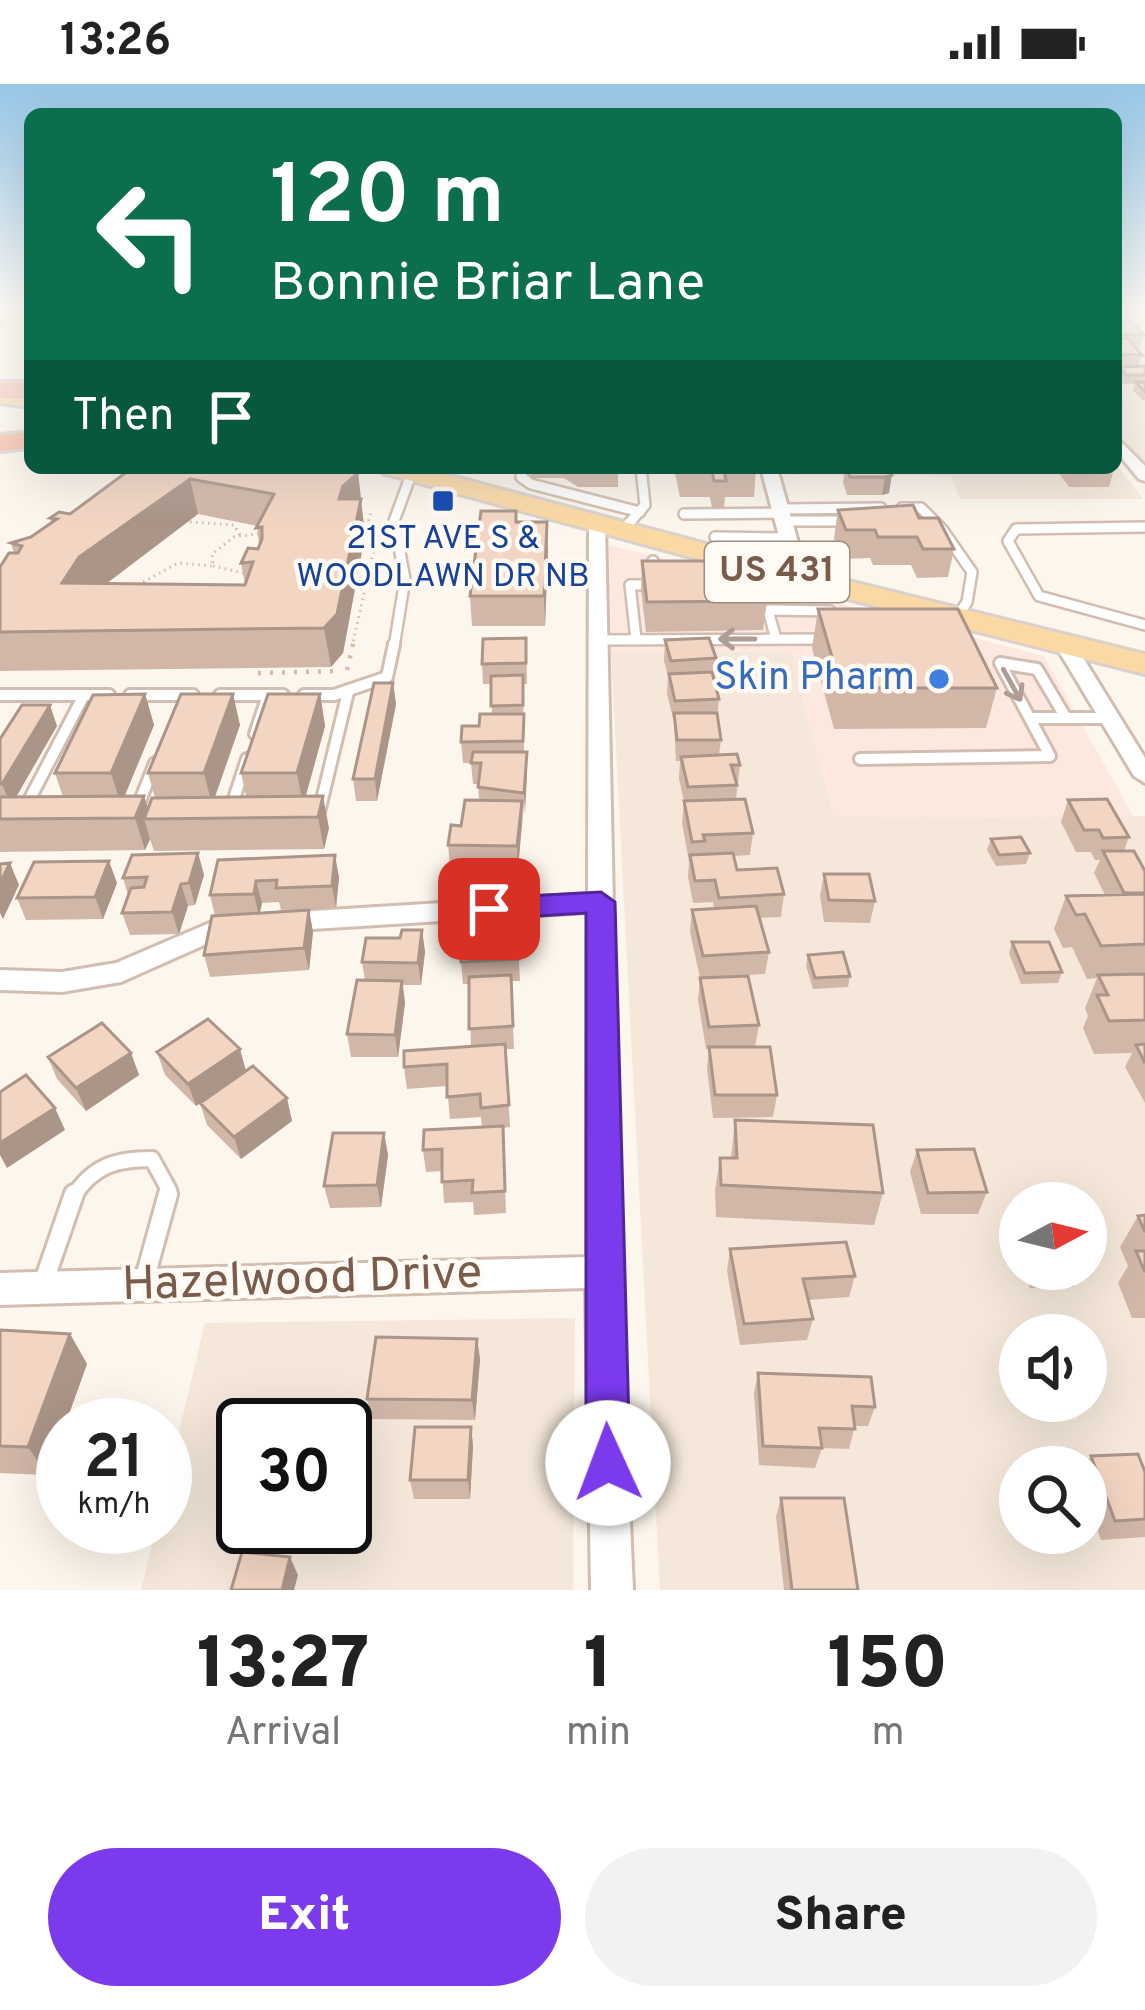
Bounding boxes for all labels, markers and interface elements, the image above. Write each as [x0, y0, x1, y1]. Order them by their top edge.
text: 13:26 [60, 14, 171, 71]
text: 120 m [270, 147, 505, 253]
icon: left [72, 156, 228, 312]
text: Bonnie Briar Lane [270, 251, 705, 320]
icon: arrive [198, 384, 264, 450]
text: Then [72, 389, 174, 446]
marker: 21ST AVE S & WOODLAWN DR NB [430, 488, 456, 514]
place label: 21ST AVE S & WOODLAWN DR NB [296, 519, 590, 599]
road number: US 431 [705, 542, 849, 602]
one-way arrow [718, 628, 757, 650]
place label: Skin Pharm [714, 655, 915, 704]
marker: Skin Pharm [926, 666, 952, 692]
one-way arrow [1001, 667, 1024, 702]
pin [438, 858, 540, 960]
icon: arrive [456, 876, 522, 942]
north arrow [999, 1182, 1107, 1290]
map controls [999, 1182, 1107, 1554]
street label: Hazelwood Drive [121, 1245, 483, 1317]
button: sound [999, 1314, 1107, 1422]
speed limit sign: 30 [216, 1398, 372, 1554]
position arrow [545, 1400, 671, 1526]
text: 21 [84, 1423, 144, 1499]
button: search [999, 1446, 1107, 1554]
text: km/h [78, 1487, 150, 1524]
text: 13:27 [197, 1622, 369, 1714]
text: 1 [584, 1622, 613, 1714]
text: 150 [828, 1622, 948, 1714]
text: Arrival [225, 1710, 341, 1759]
text: min [566, 1710, 631, 1759]
text: m [871, 1710, 904, 1759]
button: Exit [48, 1848, 561, 1986]
button: Share [585, 1848, 1097, 1986]

